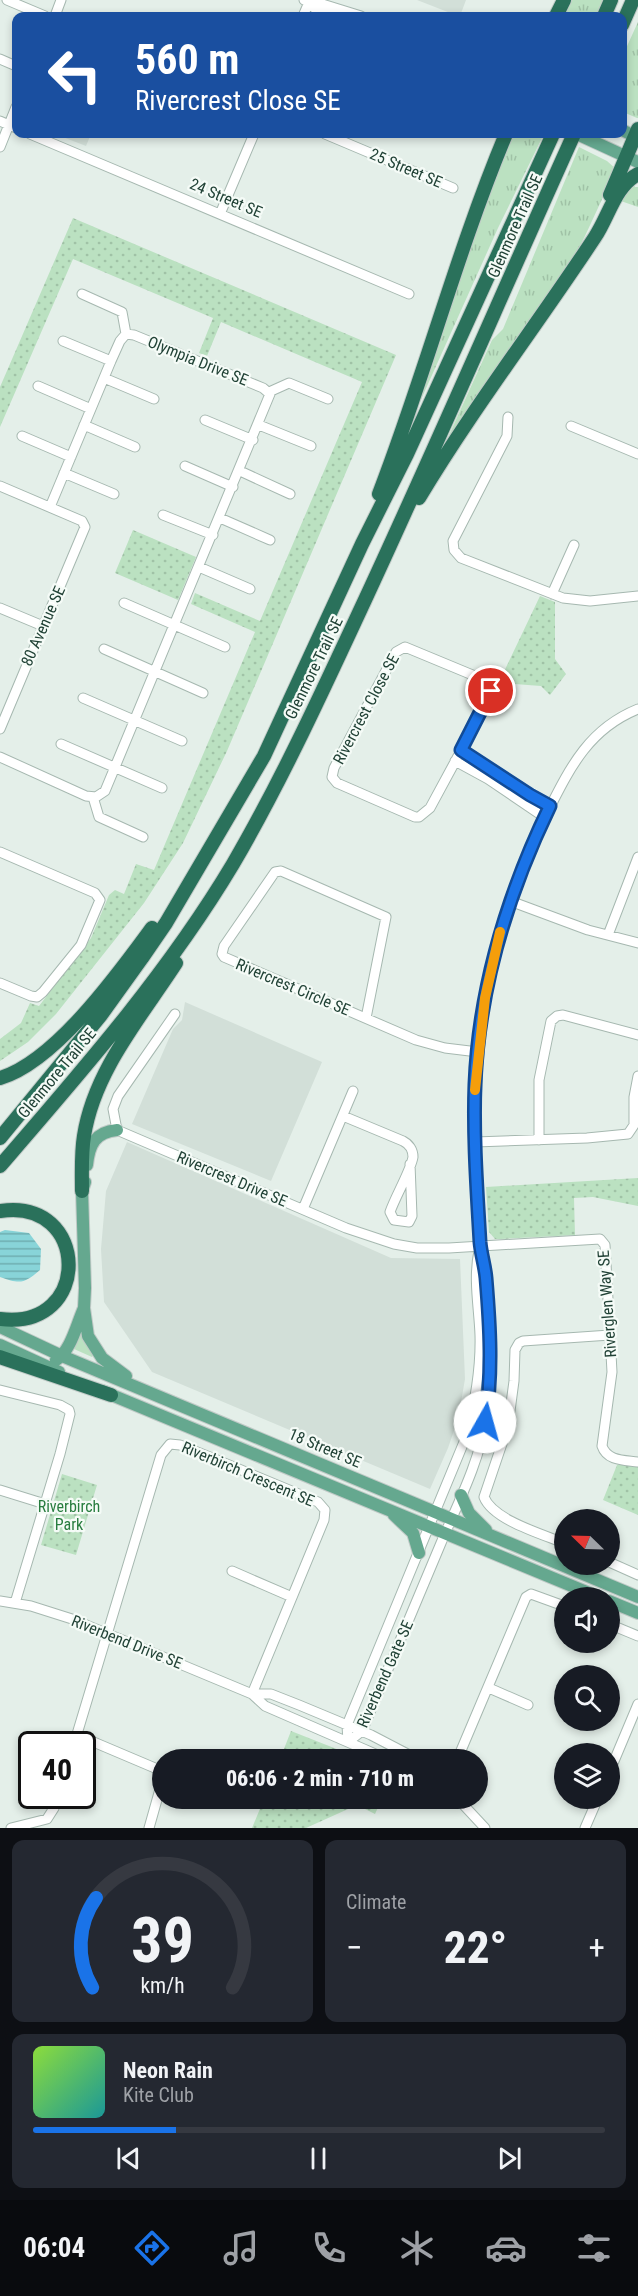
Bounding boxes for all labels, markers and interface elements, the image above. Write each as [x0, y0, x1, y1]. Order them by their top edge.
text: 560 m [135, 35, 240, 84]
icon: left [36, 36, 114, 114]
text: Rivercrest Close SE [135, 85, 341, 117]
street label: 25 Street SE [367, 144, 445, 192]
street label: Glenmore Trail SE [484, 171, 546, 281]
street label: 24 Street SE [187, 174, 265, 222]
street label: Olympia Drive SE [145, 332, 251, 390]
street label: 80 Avenue SE [17, 583, 69, 669]
street label: Glenmore Trail SE [281, 614, 347, 722]
street label: Rivercrest Close SE [329, 651, 403, 767]
pin [465, 665, 516, 716]
icon: arrive [474, 674, 507, 707]
street label: Rivercrest Circle SE [233, 954, 353, 1020]
street label: Glenmore Trail SE [14, 1024, 100, 1122]
street label: Rivercrest Drive SE [174, 1147, 290, 1211]
street label: Riverglen Way SE [594, 1250, 620, 1358]
position arrow [453, 1390, 517, 1454]
street label: 18 Street SE [286, 1424, 364, 1472]
street label: Riverbirch Crescent SE [179, 1437, 317, 1511]
park label: Riverbirch Park [38, 1497, 100, 1534]
north arrow [554, 1509, 620, 1575]
map controls [554, 1509, 620, 1809]
button: sound [554, 1587, 620, 1653]
street label: Riverbend Drive SE [69, 1611, 185, 1673]
street label: Riverbend Gate SE [353, 1617, 417, 1731]
button: search [554, 1665, 620, 1731]
speed limit sign: 40 [18, 1731, 96, 1809]
button: layers [554, 1743, 620, 1809]
text: 06:06 · 2 min · 710 m [226, 1766, 414, 1791]
text: Climate [346, 1890, 406, 1914]
text: 39 [131, 1904, 194, 1977]
text: 22° [444, 1921, 507, 1974]
text: − [346, 1928, 363, 1967]
text: + [589, 1928, 605, 1967]
text: km/h [140, 1973, 185, 1998]
text: Neon Rain [123, 2058, 213, 2083]
text: Kite Club [123, 2083, 194, 2107]
icon: previous [112, 2142, 145, 2175]
icon: pause [302, 2142, 335, 2175]
icon: next [493, 2142, 526, 2175]
icon: directions [131, 2227, 173, 2269]
icon: music [220, 2227, 262, 2269]
icon: phone [308, 2227, 350, 2269]
icon: climate [396, 2227, 438, 2269]
icon: car [485, 2227, 527, 2269]
icon: filters [573, 2227, 615, 2269]
text: 06:04 [23, 2232, 85, 2264]

